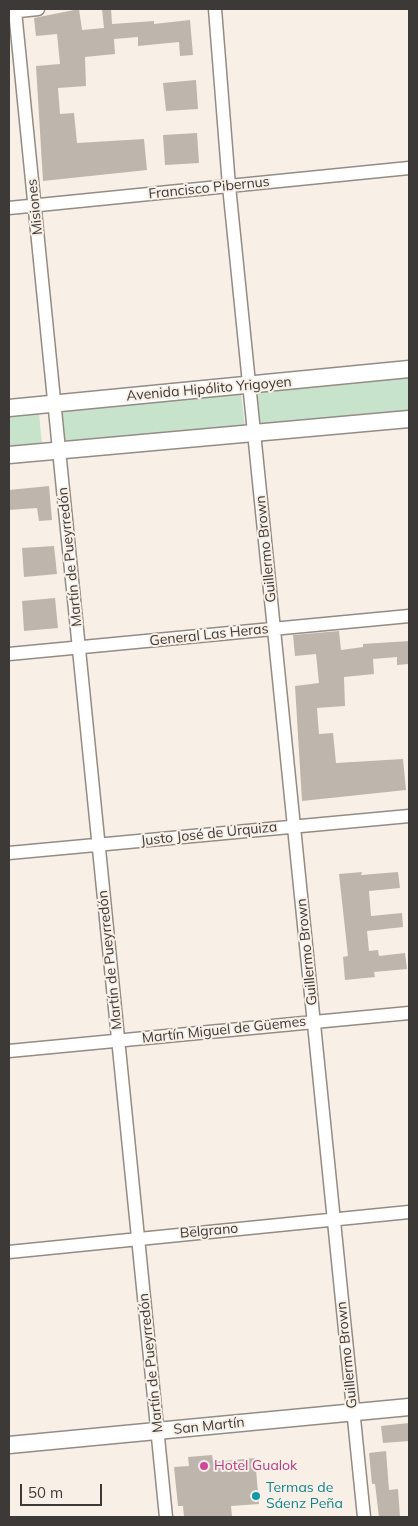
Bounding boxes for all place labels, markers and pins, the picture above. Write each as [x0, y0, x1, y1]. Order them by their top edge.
place label: Hotel Gualok [214, 1458, 297, 1474]
marker: Hotel Gualok [198, 1460, 210, 1472]
place label: Termas de Sáenz Peña [266, 1480, 343, 1512]
marker: Termas de Sáenz Peña [250, 1490, 262, 1502]

